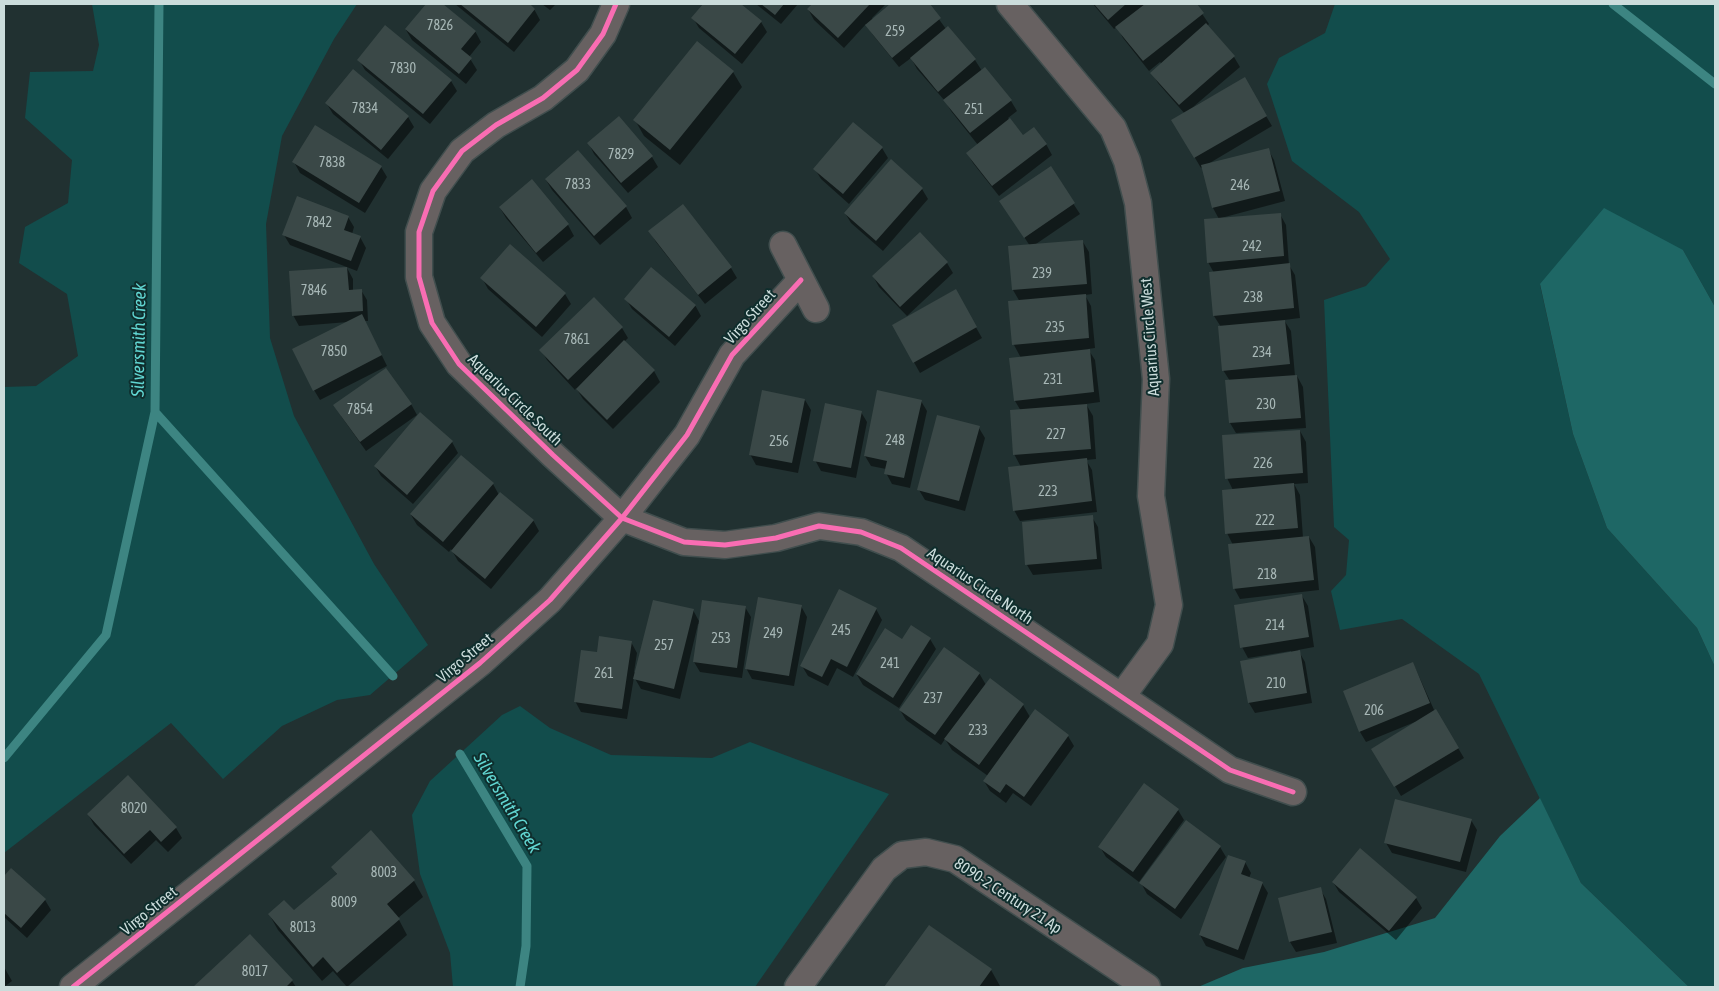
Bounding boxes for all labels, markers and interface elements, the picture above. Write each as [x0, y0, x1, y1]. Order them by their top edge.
house number: 7826 [427, 18, 453, 34]
house number: 259 [885, 24, 905, 40]
house number: 7830 [390, 61, 416, 77]
house number: 7834 [352, 101, 378, 117]
house number: 251 [964, 102, 984, 118]
house number: 7829 [608, 147, 634, 163]
house number: 7838 [319, 155, 345, 171]
house number: 7833 [565, 177, 591, 193]
house number: 246 [1230, 178, 1250, 194]
house number: 7842 [306, 215, 332, 231]
house number: 242 [1242, 239, 1262, 255]
house number: 239 [1032, 266, 1052, 282]
street label: Aquarius Circle West [1136, 277, 1164, 397]
water label: Silversmith Creek [127, 283, 151, 397]
house number: 7846 [301, 283, 327, 299]
street label: Virgo Street [720, 286, 780, 348]
house number: 238 [1243, 290, 1263, 306]
house number: 235 [1045, 320, 1065, 336]
house number: 7861 [564, 332, 590, 348]
house number: 7850 [321, 344, 347, 360]
house number: 234 [1252, 345, 1272, 361]
street label: Aquarius Circle South [464, 350, 566, 450]
house number: 231 [1043, 372, 1063, 388]
house number: 230 [1256, 397, 1276, 413]
house number: 7854 [347, 402, 373, 418]
house number: 227 [1046, 427, 1066, 443]
house number: 248 [885, 433, 905, 449]
house number: 256 [769, 434, 789, 450]
house number: 226 [1253, 456, 1273, 472]
house number: 223 [1038, 484, 1058, 500]
house number: 222 [1255, 513, 1275, 529]
street label: Aquarius Circle North [923, 544, 1037, 628]
house number: 218 [1257, 567, 1277, 583]
house number: 214 [1265, 618, 1285, 634]
house number: 245 [831, 623, 851, 639]
house number: 249 [763, 626, 783, 642]
street label: Virgo Street [433, 629, 497, 687]
house number: 253 [711, 631, 731, 647]
house number: 257 [654, 638, 674, 654]
house number: 241 [880, 656, 900, 672]
house number: 261 [594, 666, 614, 682]
house number: 210 [1266, 676, 1286, 692]
house number: 237 [923, 691, 943, 707]
house number: 206 [1364, 703, 1384, 719]
house number: 233 [968, 723, 988, 739]
water label: Silversmith Creek [468, 749, 546, 857]
house number: 8020 [121, 801, 147, 817]
street label: 8090-2 Century 21 Ap [951, 854, 1065, 938]
house number: 8003 [371, 865, 397, 881]
street label: Virgo Street [117, 882, 181, 940]
house number: 8009 [331, 895, 357, 911]
house number: 8013 [290, 920, 316, 936]
house number: 8017 [242, 964, 268, 980]

